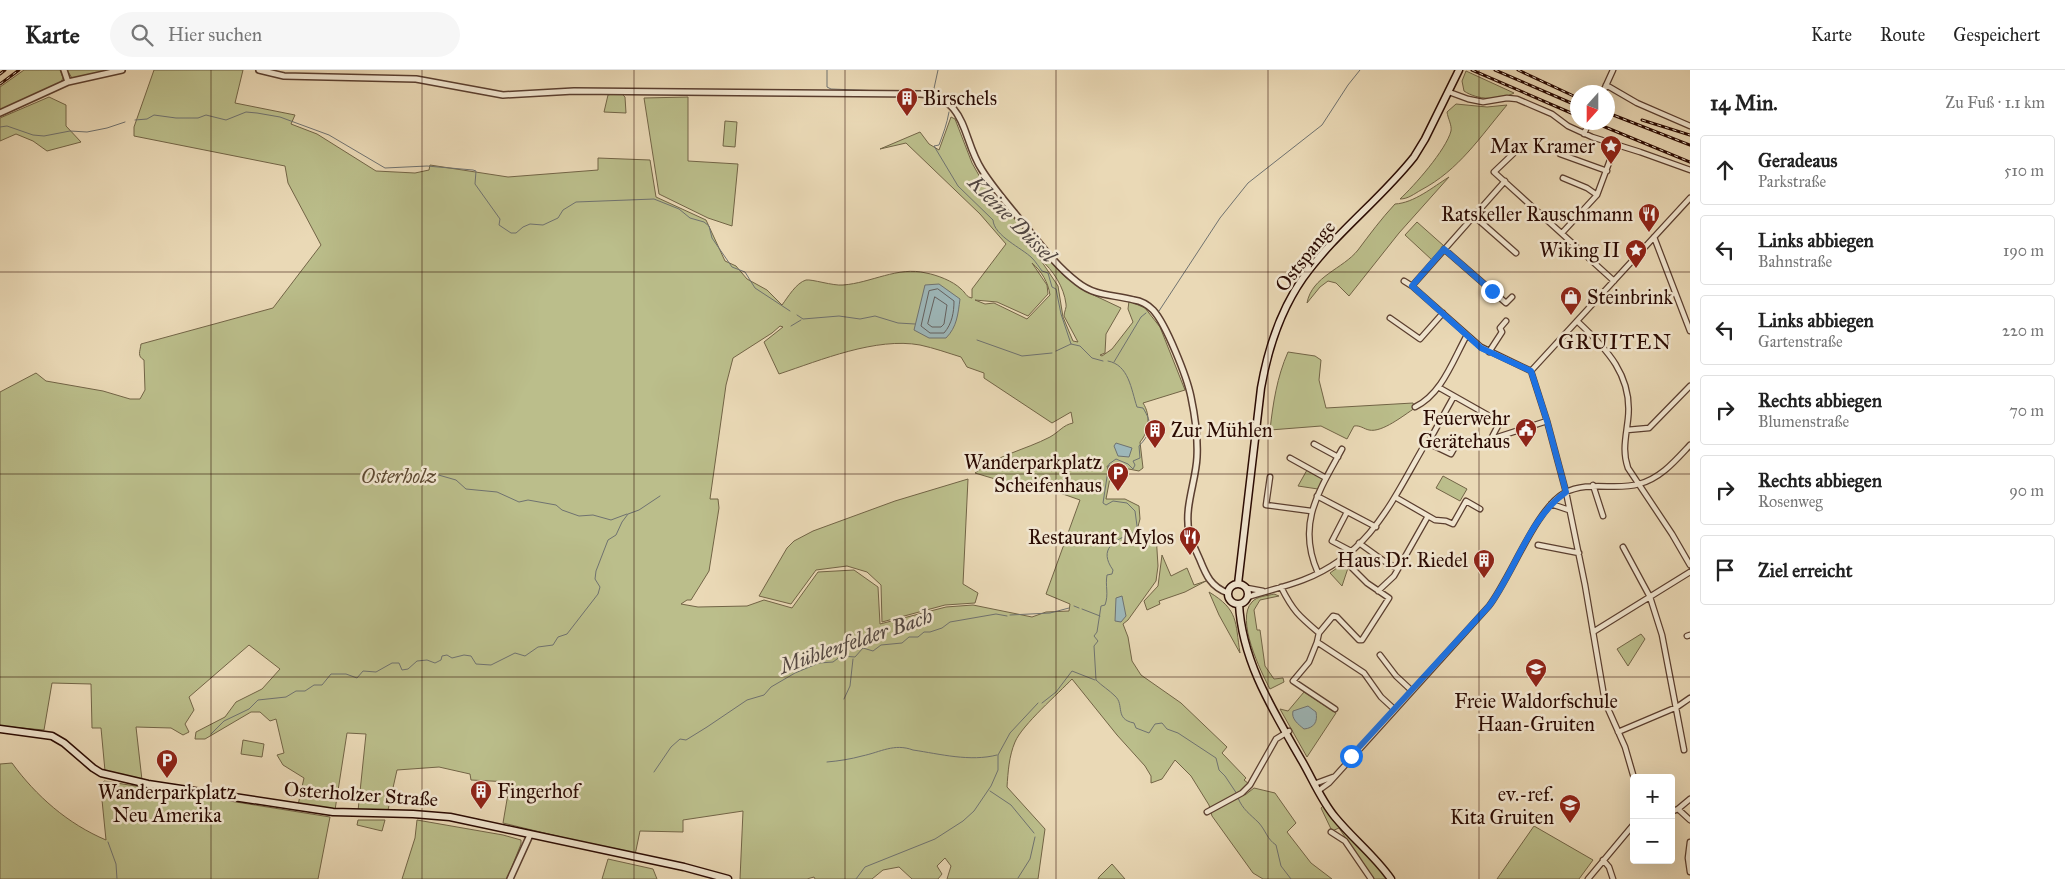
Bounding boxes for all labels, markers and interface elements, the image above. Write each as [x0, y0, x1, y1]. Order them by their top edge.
search box [110, 12, 460, 57]
text: Karte [25, 20, 80, 50]
icon: search [128, 21, 156, 49]
text: Hier suchen [168, 23, 262, 46]
text: Karte [1811, 24, 1852, 46]
text: Route [1880, 24, 1925, 46]
text: Gespeichert [1953, 24, 2040, 46]
north arrow [1570, 85, 1615, 130]
building icon: Birschels [895, 86, 919, 117]
place label: Birschels [923, 86, 997, 110]
text: 14 Min. [1710, 90, 1778, 116]
text: Zu Fuß · 1.1 km [1945, 93, 2045, 112]
place label: Max Kramer [1490, 134, 1595, 158]
place icon: Max Kramer [1599, 134, 1623, 165]
text: Geradeaus [1758, 149, 1837, 172]
icon: ahead [1711, 156, 1739, 184]
text: 510 m [2004, 161, 2044, 180]
water label: Kleine Düssel [962, 169, 1063, 270]
text: Parkstraße [1758, 172, 1826, 191]
place label: Ratskeller Rauschmann [1441, 202, 1633, 226]
restaurant icon: Ratskeller Rauschmann [1637, 202, 1661, 233]
street label: Ostspange [1270, 216, 1341, 297]
text: Links abbiegen [1758, 229, 1874, 252]
icon: left [1711, 236, 1739, 264]
place label: Wiking II [1539, 238, 1620, 263]
place icon: Wiking II [1624, 238, 1648, 269]
text: 190 m [2003, 241, 2044, 260]
text: Bahnstraße [1758, 252, 1832, 271]
route end [1481, 280, 1504, 303]
shop icon: Steinbrink [1559, 285, 1583, 316]
place label: Steinbrink [1587, 285, 1674, 309]
text: Links abbiegen [1758, 309, 1874, 332]
icon: left [1711, 316, 1739, 344]
text: 220 m [2002, 321, 2044, 340]
district label: GRUITEN [1558, 328, 1672, 355]
text: Gartenstraße [1758, 332, 1843, 351]
text: Rechts abbiegen [1758, 389, 1882, 412]
icon: right [1711, 396, 1739, 424]
text: 70 m [2009, 401, 2044, 420]
place label: Feuerwehr Gerätehaus [1418, 406, 1510, 453]
text: Blumenstraße [1758, 412, 1849, 431]
public building icon: Feuerwehr Gerätehaus [1514, 417, 1538, 448]
building icon: Zur Mühlen [1143, 418, 1167, 449]
place label: Zur Mühlen [1171, 418, 1273, 442]
place label: Wanderparkplatz Scheifenhaus [964, 450, 1102, 497]
parking icon: Wanderparkplatz Scheifenhaus [1106, 461, 1130, 492]
park label: Osterholz [361, 464, 437, 488]
text: Rechts abbiegen [1758, 469, 1882, 492]
icon: right [1711, 476, 1739, 504]
text: 90 m [2009, 481, 2044, 500]
text: Rosenweg [1758, 492, 1823, 511]
place label: Restaurant Mylos [1028, 525, 1174, 549]
restaurant icon: Restaurant Mylos [1178, 525, 1202, 556]
place label: Haus Dr. Riedel [1337, 548, 1469, 572]
building icon: Haus Dr. Riedel [1472, 548, 1496, 579]
icon: arrive [1711, 556, 1739, 584]
text: Ziel erreicht [1758, 559, 1852, 582]
water label: Mühlenfelder Bach [774, 603, 936, 680]
school or university icon: Freie Waldorfschule Haan-Gruiten [1524, 657, 1548, 688]
place label: Freie Waldorfschule Haan-Gruiten [1454, 689, 1618, 736]
route start [1340, 745, 1363, 768]
parking icon: Wanderparkplatz Neu Amerika [155, 748, 179, 779]
map controls [1630, 774, 1675, 864]
button: + [1630, 774, 1675, 819]
street label: Osterholzer Straße [283, 777, 439, 811]
building icon: Fingerhof [469, 779, 493, 810]
place label: Fingerhof [497, 779, 583, 804]
place label: Wanderparkplatz Neu Amerika [98, 780, 236, 827]
place label: ev.-ref. Kita Gruiten [1450, 782, 1554, 829]
school or university icon: ev.-ref. Kita Gruiten [1558, 793, 1582, 824]
button: − [1630, 819, 1675, 864]

